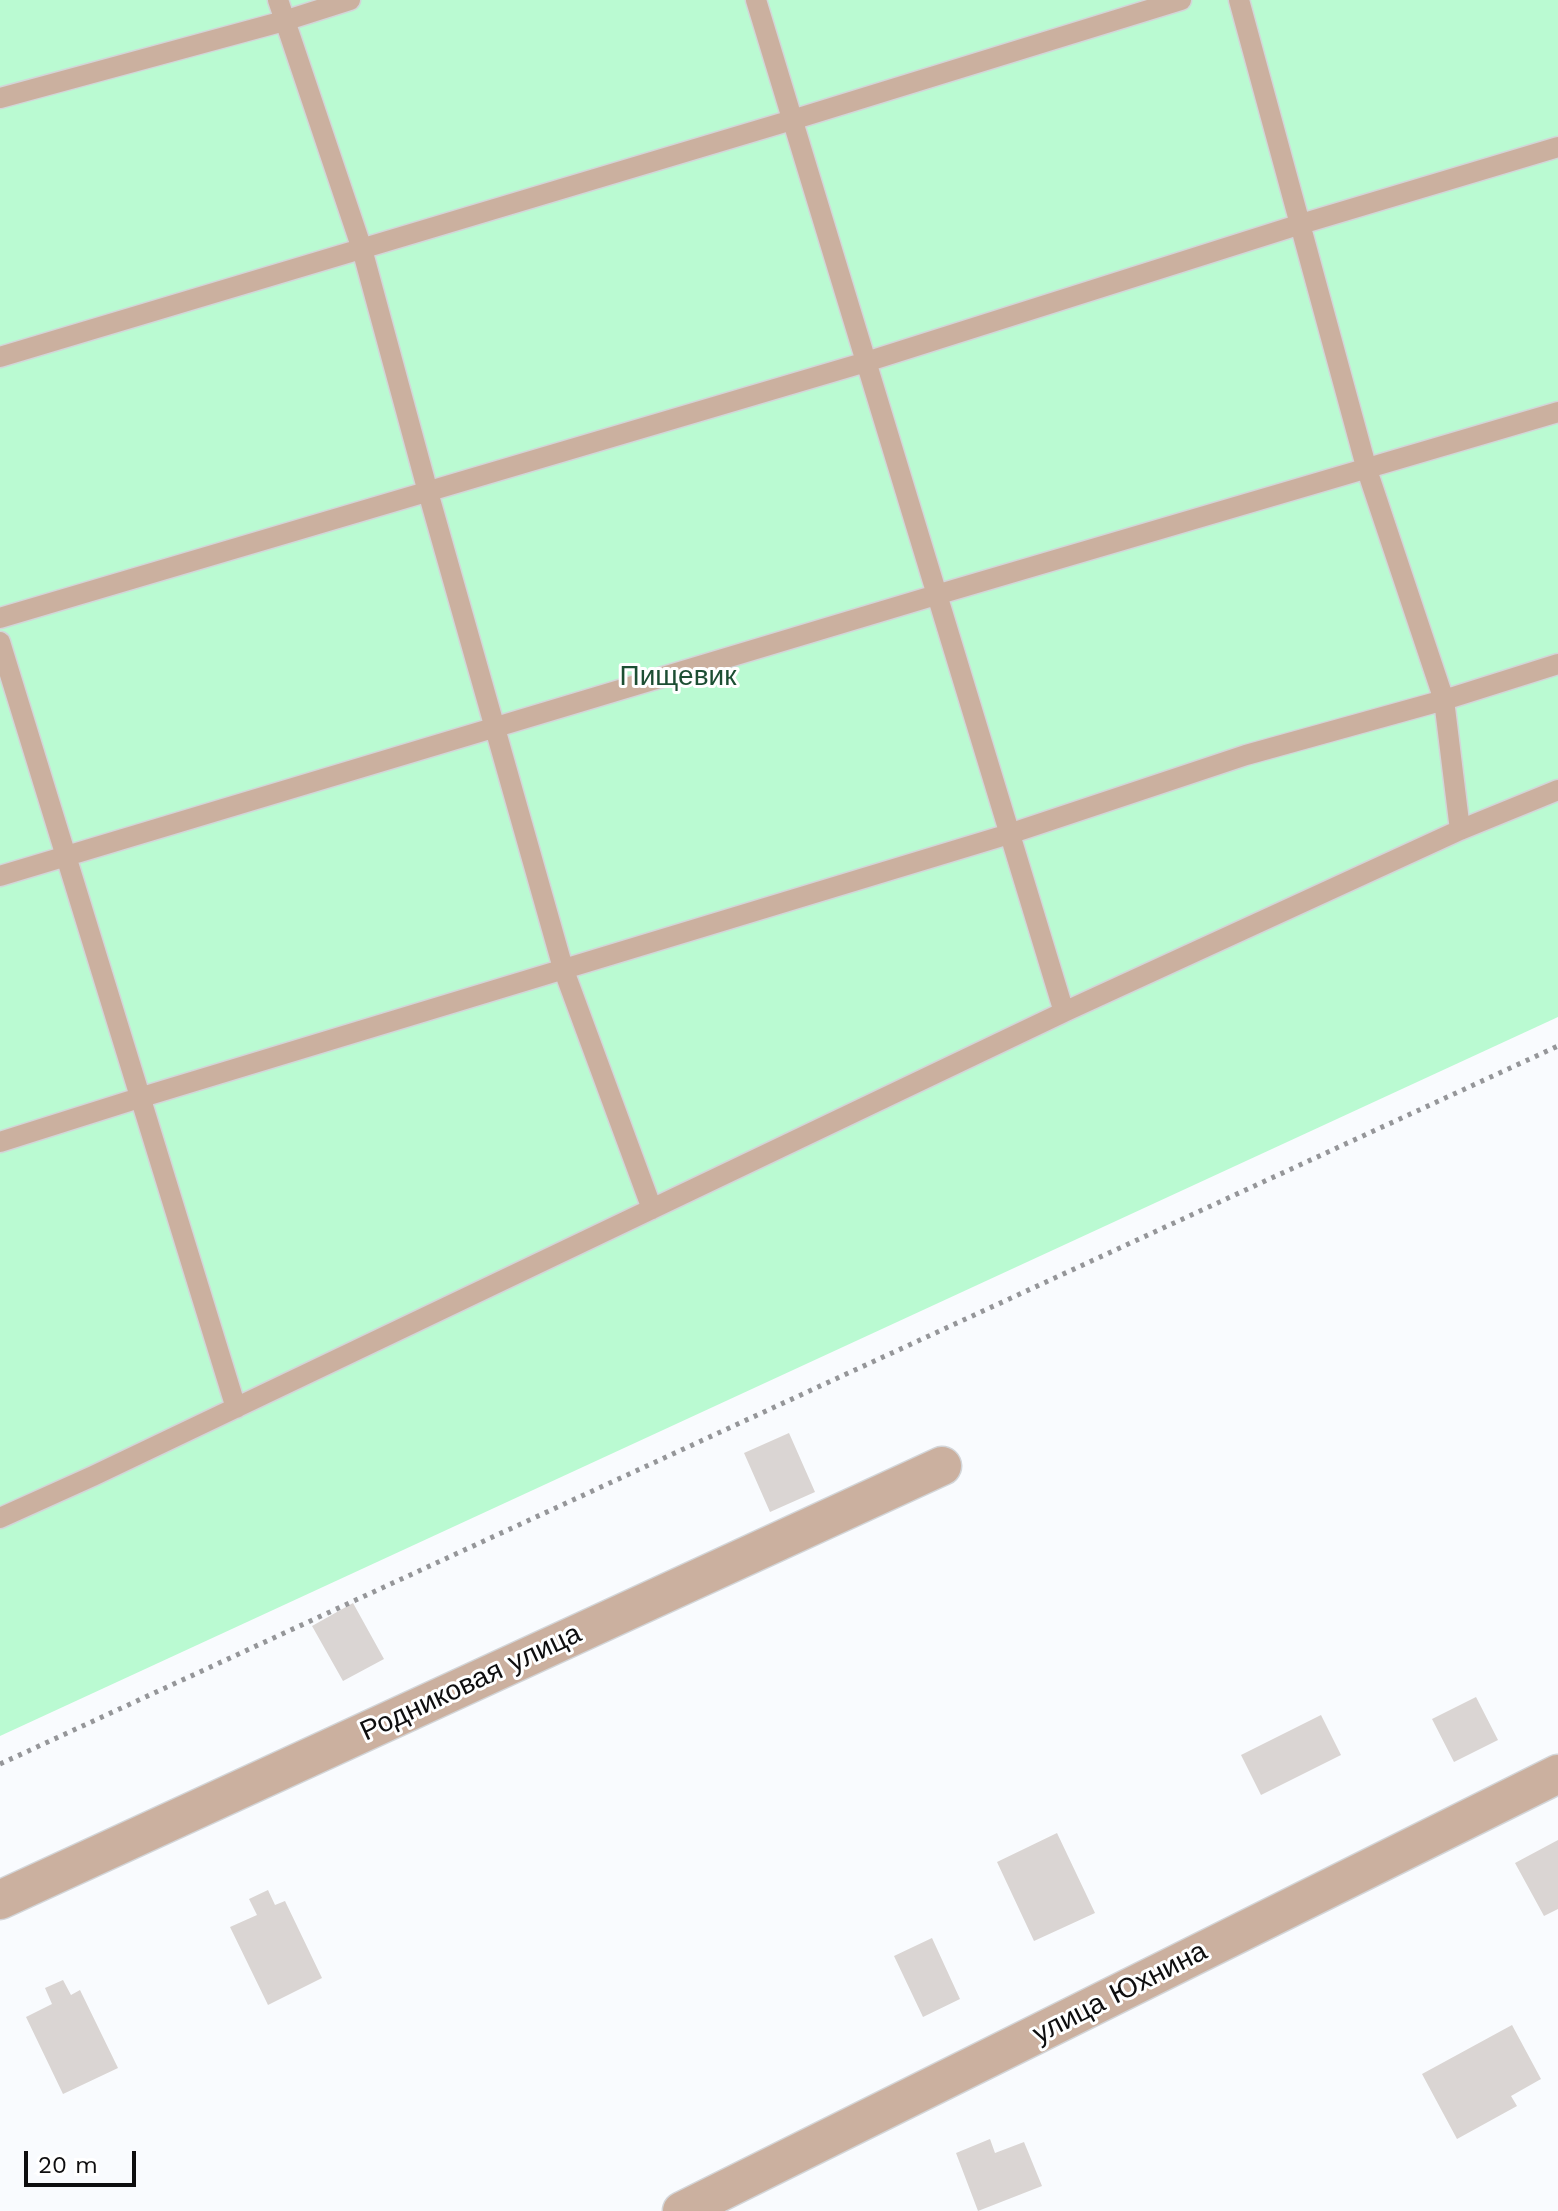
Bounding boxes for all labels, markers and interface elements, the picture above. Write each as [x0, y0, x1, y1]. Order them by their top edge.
park label: Пищевик [620, 660, 736, 694]
street label: Родниковая улица [355, 1617, 587, 1749]
street label: улица Юхнина [1027, 1935, 1213, 2051]
scale bar [28, 2135, 140, 2185]
text: 20 m [38, 2151, 98, 2179]

